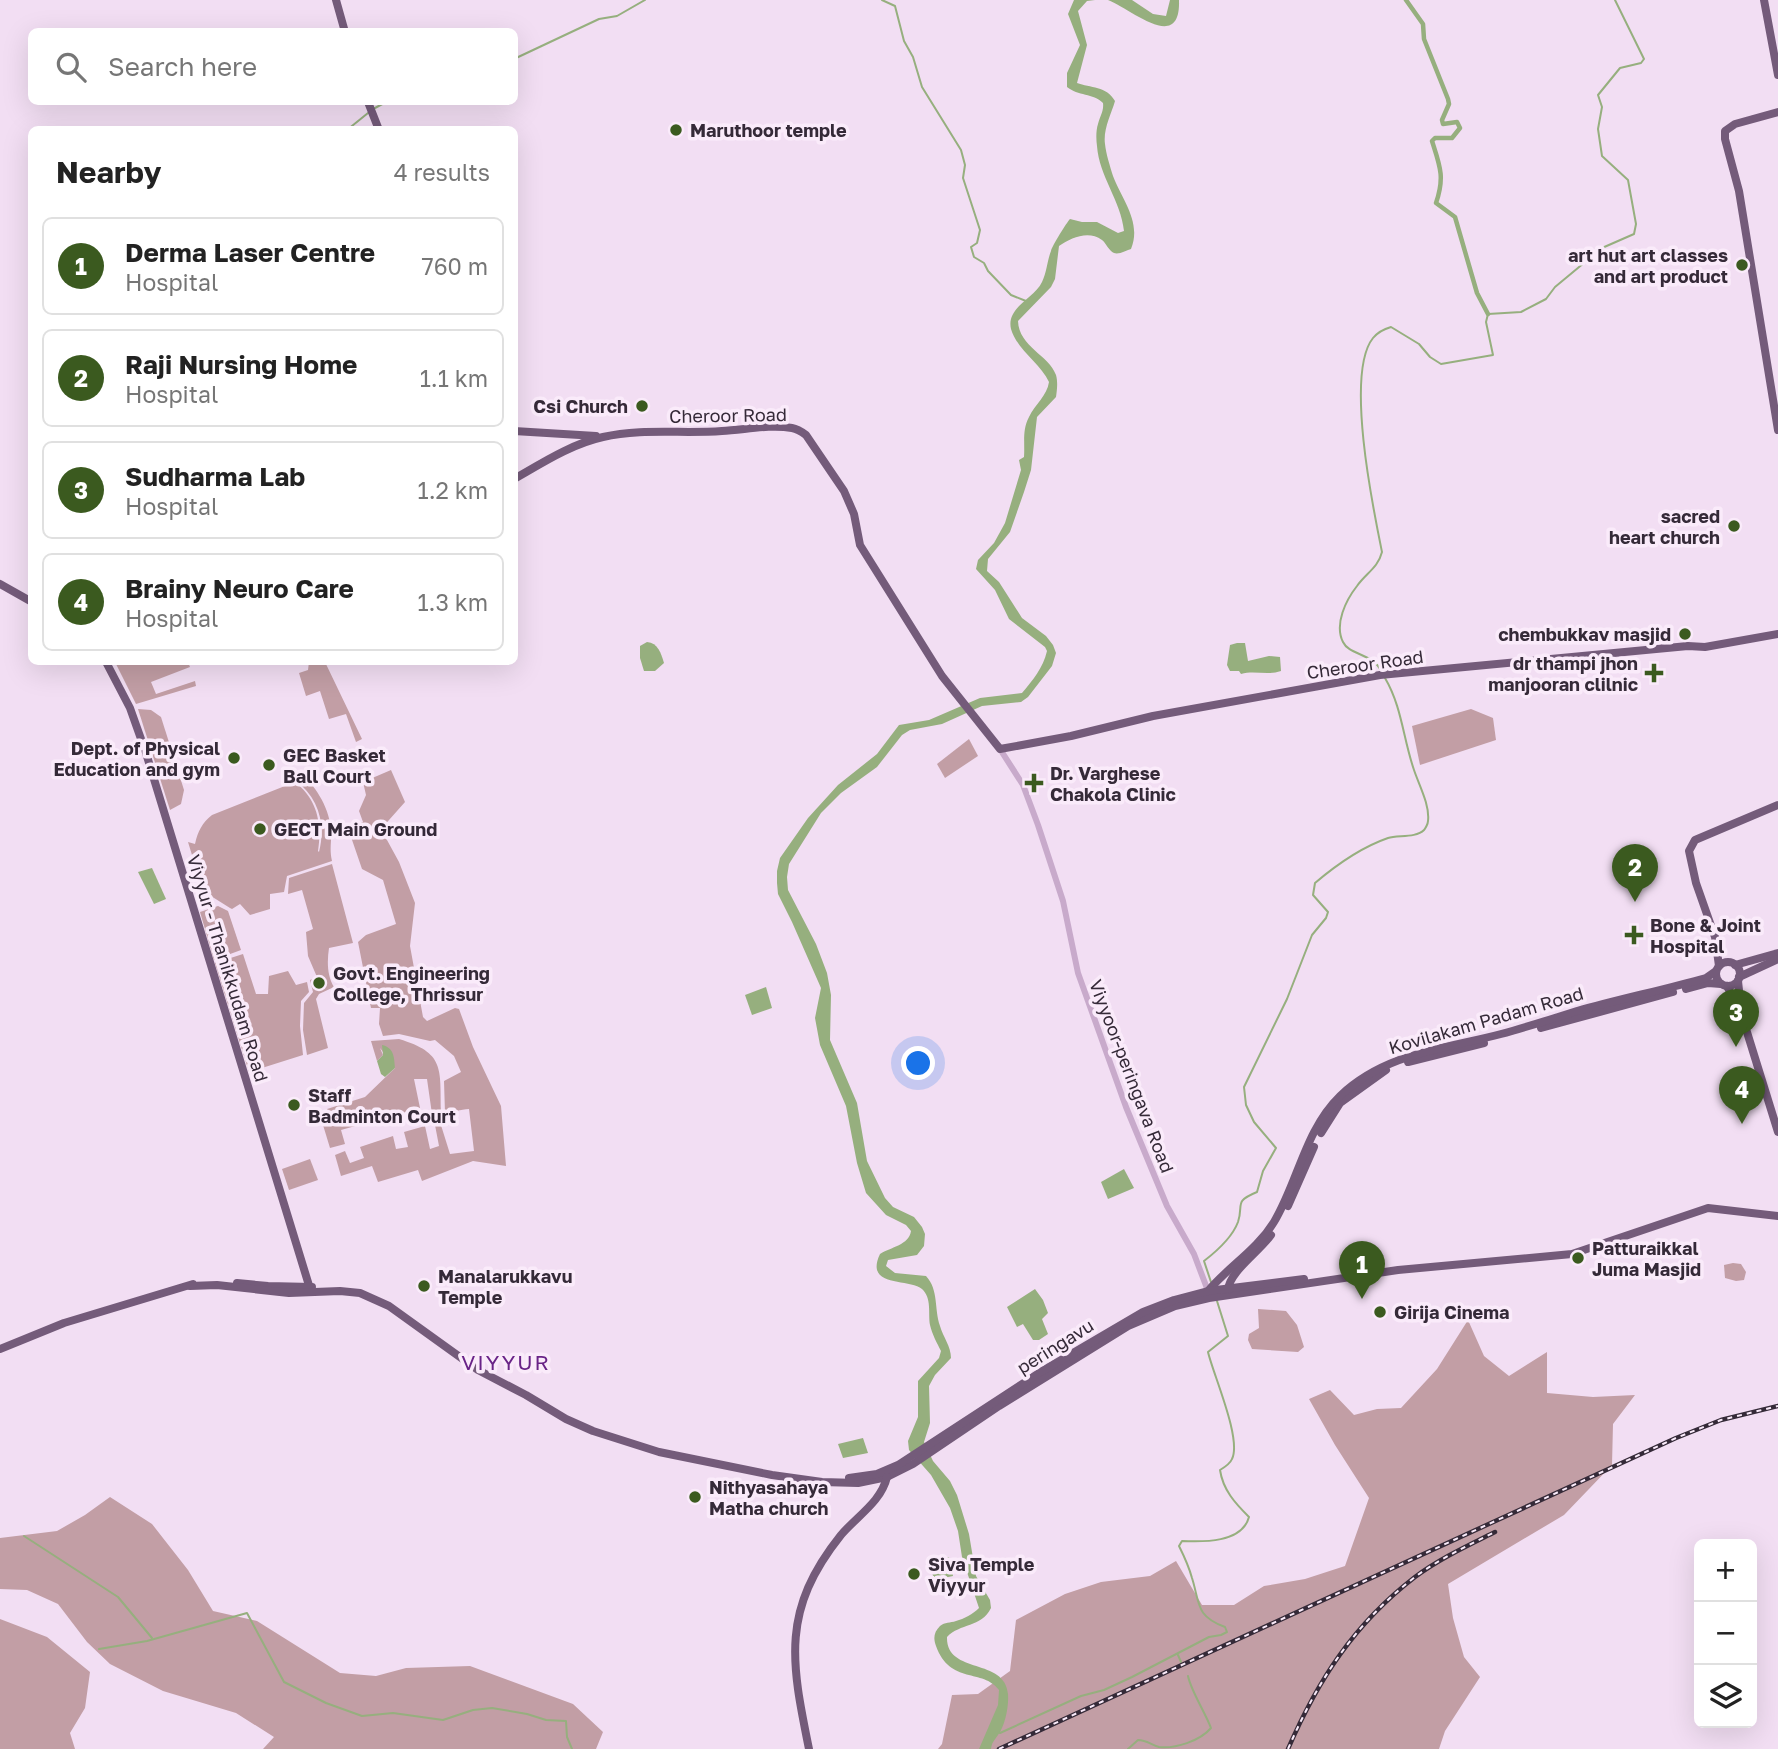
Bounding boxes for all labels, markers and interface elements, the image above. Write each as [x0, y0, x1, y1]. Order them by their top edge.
search box [28, 28, 518, 105]
icon: search [52, 48, 90, 86]
text: Search here [108, 51, 257, 82]
place label: Maruthoor temple [690, 119, 847, 141]
marker: Maruthoor temple [668, 122, 684, 138]
text: Nearby [56, 154, 161, 190]
text: 4 results [394, 158, 490, 186]
text: Derma Laser Centre [125, 237, 375, 268]
place label: art hut art classes and art product [1568, 244, 1728, 287]
text: 1 [75, 252, 87, 280]
text: 760 m [422, 252, 488, 280]
marker: art hut art classes and art product [1734, 257, 1750, 273]
text: Hospital [125, 268, 218, 296]
text: Raji Nursing Home [125, 349, 357, 380]
text: 2 [74, 364, 88, 392]
text: 1.1 km [420, 364, 488, 392]
text: Hospital [125, 380, 218, 408]
place label: Csi Church [533, 395, 628, 417]
marker: Csi Church [634, 398, 650, 414]
street label: Cheroor Road [669, 403, 787, 427]
text: Sudharma Lab [125, 461, 305, 492]
text: 3 [74, 476, 88, 504]
text: 1.2 km [418, 476, 488, 504]
text: Hospital [125, 492, 218, 520]
place label: sacred heart church [1609, 505, 1720, 548]
marker: sacred heart church [1726, 518, 1742, 534]
text: Brainy Neuro Care [125, 573, 354, 604]
text: 4 [74, 588, 88, 616]
text: 1.3 km [417, 588, 488, 616]
text: Hospital [125, 604, 218, 632]
place label: chembukkav masjid [1498, 623, 1671, 645]
marker: chembukkav masjid [1677, 626, 1693, 642]
street label: Cheroor Road [1305, 645, 1425, 683]
place label: dr thampi jhon manjooran clilnic [1488, 652, 1638, 695]
marker: dr thampi jhon manjooran clilnic [1644, 663, 1664, 683]
place label: Dept. of Physical Education and gym [53, 737, 220, 780]
place label: GEC Basket Ball Court [283, 744, 386, 787]
marker: Dept. of Physical Education and gym [226, 750, 242, 766]
marker: GEC Basket Ball Court [261, 757, 277, 773]
place label: Dr. Varghese Chakola Clinic [1050, 762, 1176, 805]
marker: Dr. Varghese Chakola Clinic [1024, 773, 1044, 793]
place label: GECT Main Ground [274, 818, 437, 840]
marker: GECT Main Ground [252, 821, 268, 837]
pin: 2 [1612, 844, 1658, 902]
street label: Viyyur - Thanikkudam Road [183, 852, 273, 1084]
place label: Bone & Joint Hospital [1650, 914, 1761, 957]
marker: Bone & Joint Hospital [1624, 925, 1644, 945]
place label: Govt. Engineering College, Thrissur [333, 962, 490, 1005]
marker: Govt. Engineering College, Thrissur [311, 975, 327, 991]
street label: Viyyoor-peringava Road [1085, 976, 1179, 1176]
street label: Kovilakam Padam Road [1386, 982, 1586, 1058]
pin: 3 [1713, 989, 1759, 1047]
your location [901, 1046, 935, 1080]
pin: 4 [1719, 1066, 1765, 1124]
place label: Staff Badminton Court [308, 1084, 456, 1127]
marker: Staff Badminton Court [286, 1097, 302, 1113]
place label: Patturaikkal Juma Masjid [1592, 1237, 1701, 1280]
pin: 1 [1339, 1241, 1385, 1299]
marker: Patturaikkal Juma Masjid [1570, 1250, 1586, 1266]
place label: Manalarukkavu Temple [438, 1265, 572, 1308]
marker: Manalarukkavu Temple [416, 1278, 432, 1294]
place label: Girija Cinema [1394, 1301, 1509, 1323]
marker: Girija Cinema [1372, 1304, 1388, 1320]
street label: peringavu [1013, 1314, 1097, 1378]
district label: VIYYUR [461, 1349, 551, 1375]
place label: Nithyasahaya Matha church [709, 1476, 829, 1519]
marker: Nithyasahaya Matha church [687, 1489, 703, 1505]
map controls [1694, 1539, 1757, 1728]
button: + [1694, 1539, 1757, 1602]
place label: Siva Temple Viyyur [928, 1553, 1035, 1596]
marker: Siva Temple Viyyur [906, 1566, 922, 1582]
button: − [1694, 1602, 1757, 1665]
button: layers [1694, 1665, 1757, 1728]

